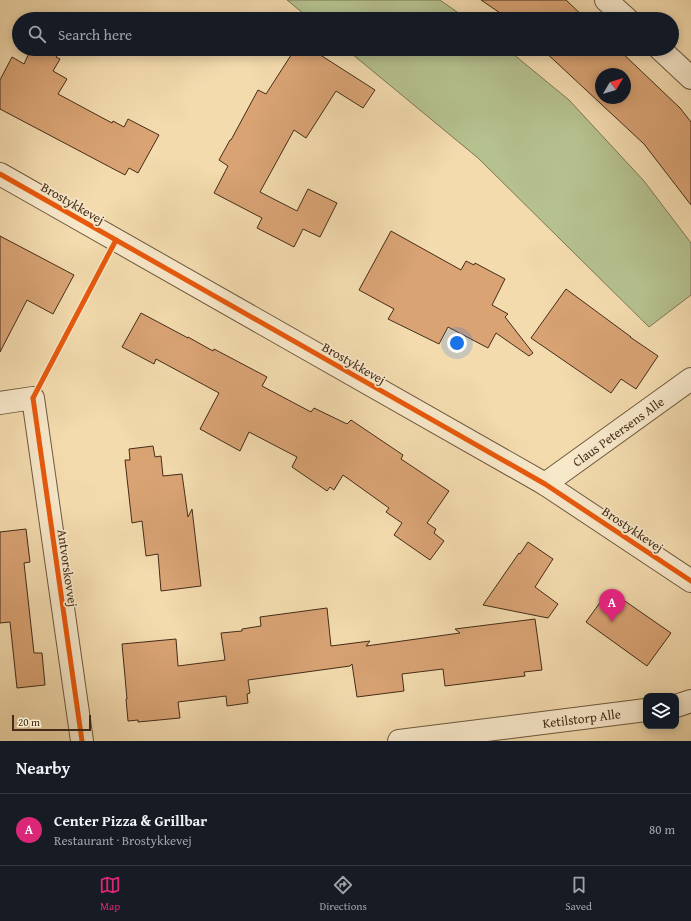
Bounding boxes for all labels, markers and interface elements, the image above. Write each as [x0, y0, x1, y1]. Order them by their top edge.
search box [12, 12, 679, 56]
icon: search [26, 23, 48, 45]
text: Search here [58, 24, 132, 45]
north arrow [595, 68, 631, 104]
street label: Brostykkevej [38, 178, 108, 229]
your location [447, 333, 467, 353]
street label: Brostykkevej [319, 338, 389, 389]
street label: Claus Petersens Alle [569, 392, 668, 471]
street label: Brostykkevej [598, 502, 667, 557]
street label: Antvorskovvej [53, 528, 82, 608]
pin: A [599, 589, 625, 622]
map controls [643, 693, 679, 729]
button: layers [643, 693, 679, 729]
street label: Ketilstorp Alle [541, 704, 622, 733]
scale bar [12, 713, 91, 732]
text: 20 m [18, 714, 40, 730]
text: Nearby [16, 755, 70, 780]
text: Center Pizza & Grillbar [54, 810, 207, 831]
text: A [25, 820, 33, 839]
text: 80 m [649, 820, 675, 839]
text: Restaurant · Brostykkevej [54, 831, 192, 850]
tab: Map [99, 874, 121, 914]
tab: Directions [320, 874, 367, 914]
tab: Saved [565, 874, 592, 914]

